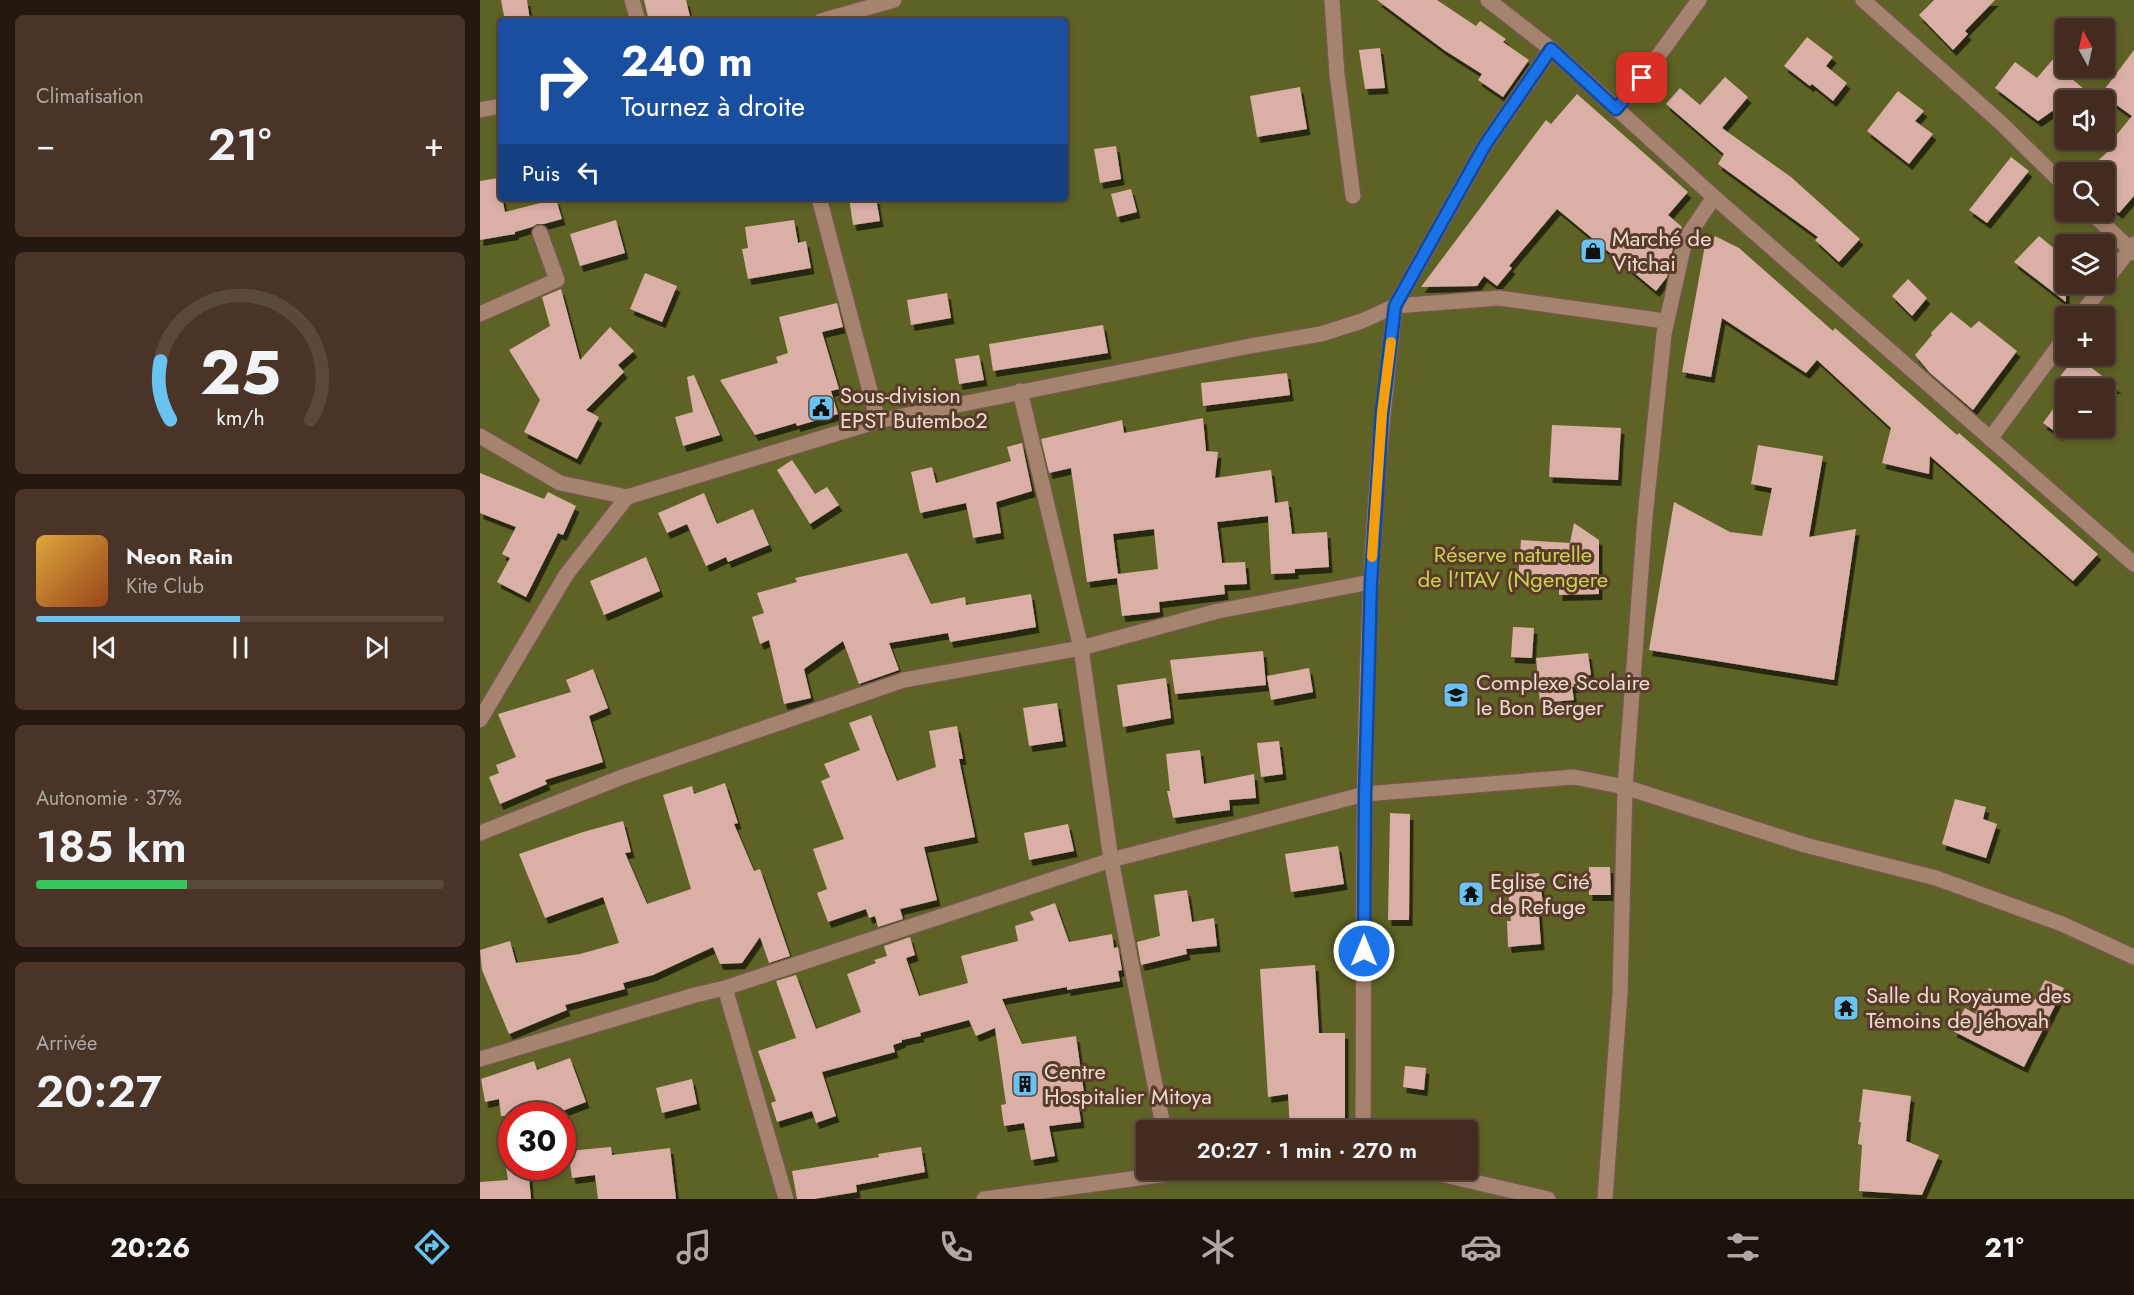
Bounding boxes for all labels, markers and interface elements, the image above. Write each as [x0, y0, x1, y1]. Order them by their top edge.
north arrow [2055, 18, 2115, 78]
map controls [2055, 18, 2115, 438]
text: 240 m [621, 31, 753, 92]
icon: right [522, 42, 600, 120]
pin [1616, 52, 1667, 103]
icon: arrive [1625, 61, 1658, 94]
text: Climatisation [36, 82, 144, 111]
text: Tournez à droite [621, 87, 805, 126]
button: sound [2055, 90, 2115, 150]
text: 21° [208, 112, 271, 177]
text: − [36, 121, 55, 168]
text: + [424, 121, 444, 168]
icon: left [572, 156, 605, 189]
text: Puis [522, 157, 560, 189]
button: search [2055, 162, 2115, 222]
place label: Marché de Vitchai [1612, 222, 1711, 279]
button: layers [2055, 234, 2115, 294]
shop icon: Marché de Vitchai [1578, 236, 1608, 266]
button: + [2055, 306, 2115, 366]
text: 25 [199, 327, 281, 417]
button: − [2055, 378, 2115, 438]
place label: Sous-division EPST Butembo2 [840, 379, 988, 436]
public building icon: Sous-division EPST Butembo2 [806, 393, 836, 423]
text: km/h [216, 402, 264, 433]
park label: Réserve naturelle de l'ITAV (Ngengere [1418, 538, 1608, 595]
text: Neon Rain [126, 540, 233, 572]
text: Kite Club [126, 572, 204, 601]
icon: previous [88, 631, 121, 664]
icon: pause [224, 631, 257, 664]
icon: next [360, 631, 393, 664]
place label: Complexe Scolaire le Bon Berger [1476, 666, 1650, 723]
school or university icon: Complexe Scolaire le Bon Berger [1441, 680, 1471, 710]
text: Autonomie · 37% [36, 784, 182, 813]
text: 185 km [36, 814, 187, 879]
place label: Eglise Cité de Refuge [1490, 865, 1590, 922]
temple icon: Eglise Cité de Refuge [1456, 879, 1486, 909]
position arrow [1332, 919, 1396, 983]
place label: Salle du Royaume des Témoins de Jéhovah [1866, 979, 2071, 1036]
temple icon: Salle du Royaume des Témoins de Jéhovah [1831, 993, 1861, 1023]
text: Arrivée [36, 1029, 97, 1058]
place label: Centre Hospitalier Mitoya [1044, 1055, 1212, 1112]
text: 20:27 [36, 1059, 162, 1124]
building icon: Centre Hospitalier Mitoya [1010, 1069, 1040, 1099]
speed limit sign: 30 [498, 1102, 576, 1180]
text: 20:27 · 1 min · 270 m [1197, 1134, 1417, 1166]
icon: directions [411, 1226, 453, 1268]
icon: music [673, 1226, 715, 1268]
icon: phone [935, 1226, 977, 1268]
icon: climate [1197, 1226, 1239, 1268]
icon: car [1460, 1226, 1502, 1268]
icon: filters [1722, 1226, 1764, 1268]
text: 20:26 [110, 1228, 190, 1267]
text: 21° [1984, 1228, 2024, 1267]

